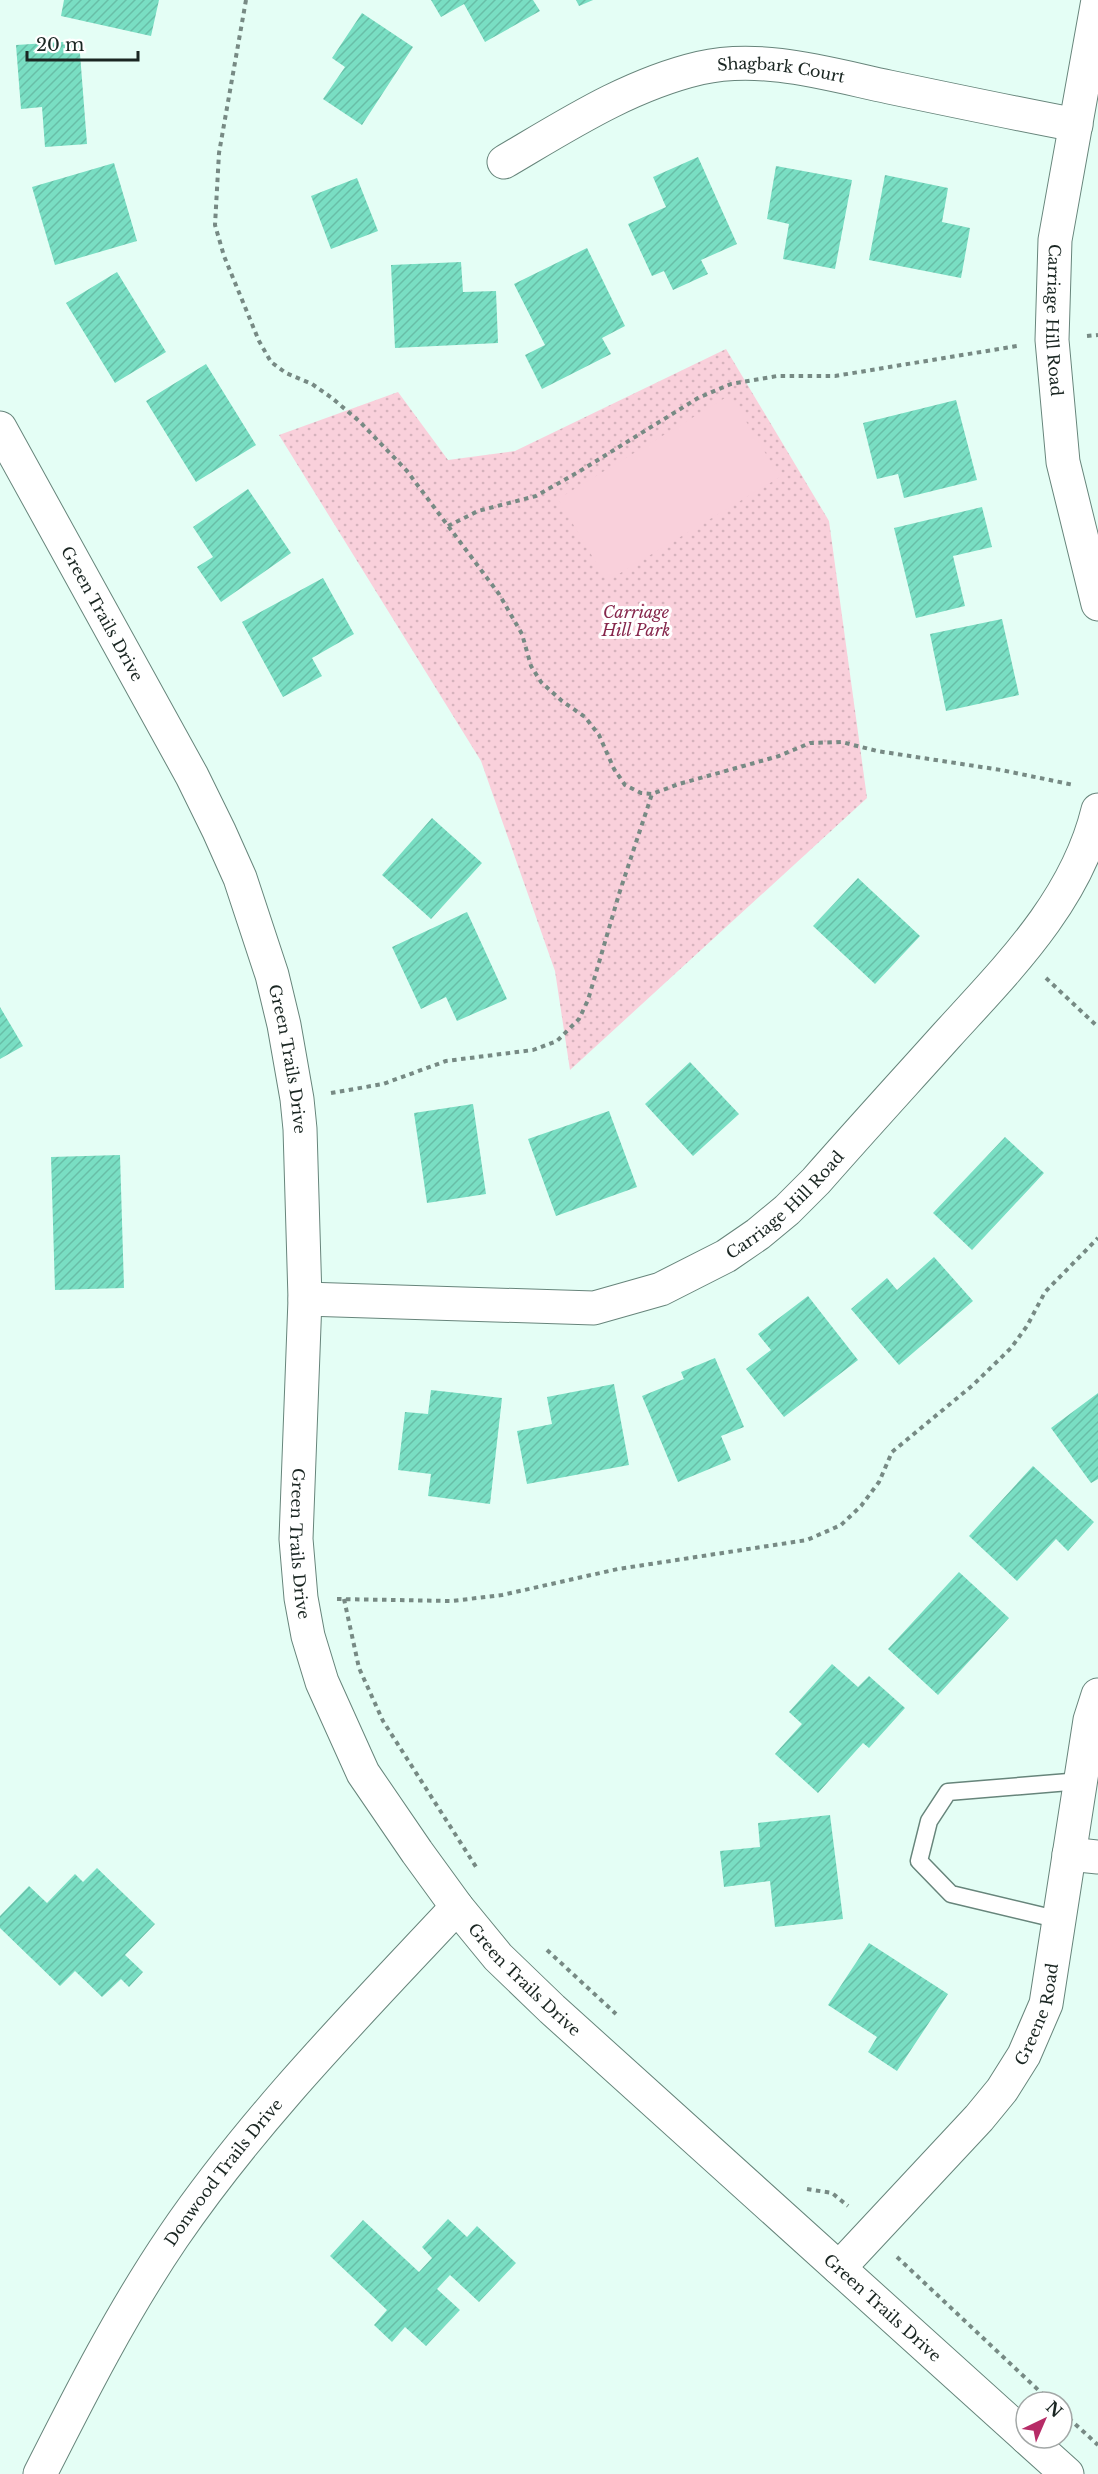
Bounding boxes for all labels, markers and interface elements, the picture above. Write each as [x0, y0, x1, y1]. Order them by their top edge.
scale bar [27, 24, 138, 62]
text: 20 m [36, 34, 84, 56]
street label: Shagbark Court [716, 53, 847, 87]
street label: Carriage Hill Road [1042, 244, 1067, 397]
street label: Green Trails Drive [57, 543, 148, 685]
park label: Carriage Hill Park [601, 602, 670, 640]
street label: Green Trails Drive [265, 982, 310, 1134]
street label: Carriage Hill Road [722, 1146, 848, 1263]
street label: Green Trails Drive [286, 1468, 315, 1621]
street label: Green Trails Drive [464, 1919, 585, 2040]
street label: Greene Road [1010, 1962, 1062, 2069]
street label: Donwood Trails Drive [160, 2094, 286, 2250]
street label: Green Trails Drive [820, 2250, 946, 2366]
north arrow [1014, 2390, 1074, 2450]
text: N [1042, 2397, 1067, 2422]

